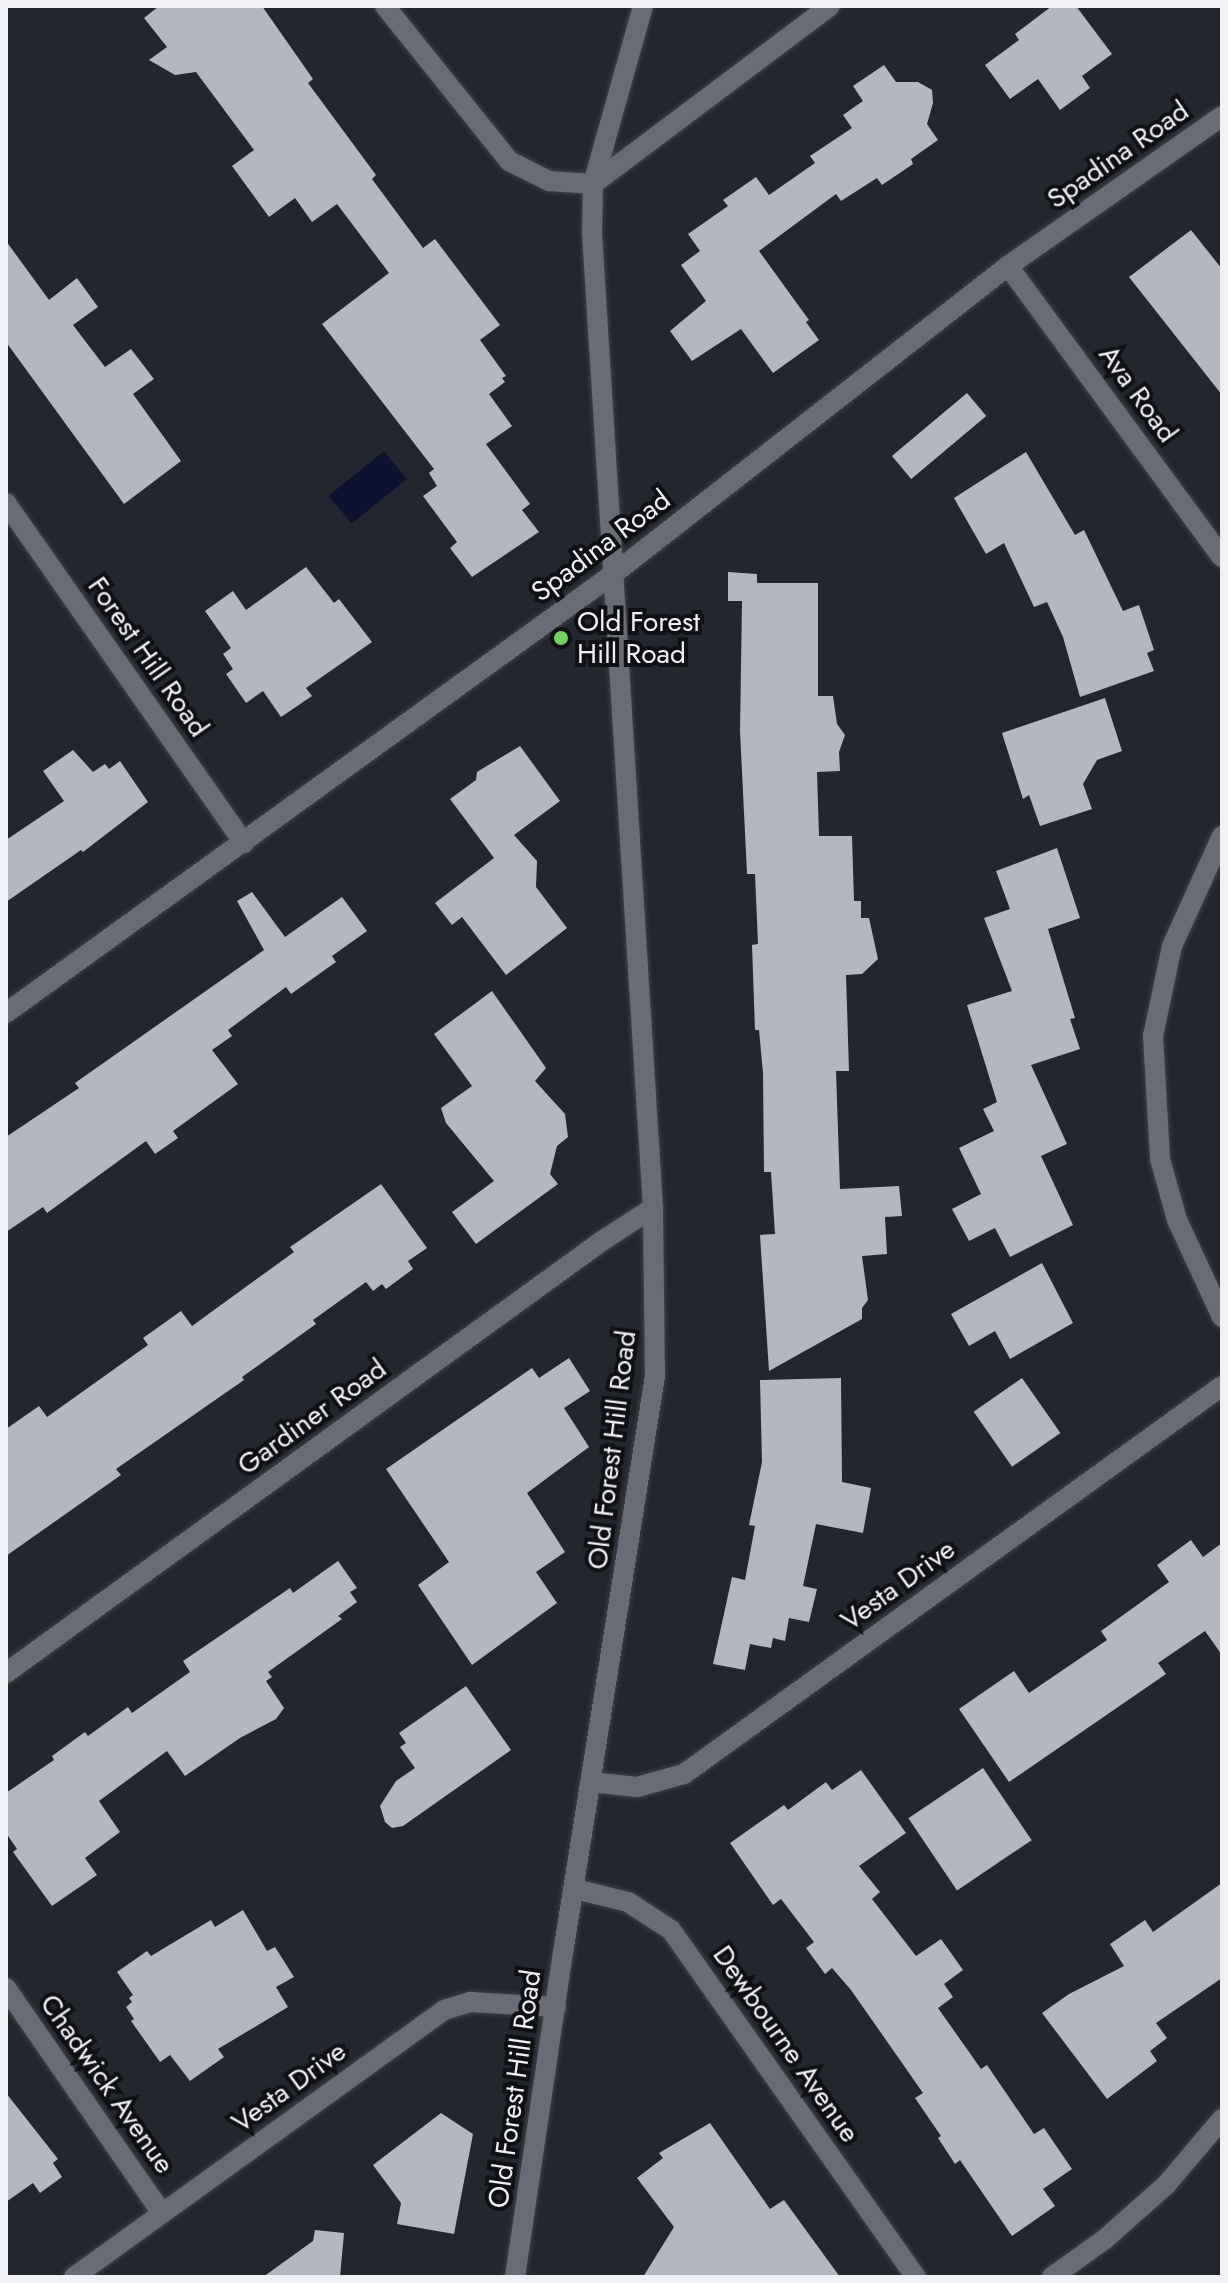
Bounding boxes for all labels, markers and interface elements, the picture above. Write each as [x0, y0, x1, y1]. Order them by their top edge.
street label: Spadina Road [1041, 94, 1195, 216]
street label: Ava Road [1092, 339, 1184, 449]
street label: Spadina Road [525, 483, 677, 609]
street label: Forest Hill Road [80, 571, 216, 743]
place label: Old Forest Hill Road [577, 605, 700, 671]
marker: Old Forest Hill Road [552, 629, 570, 647]
street label: Old Forest Hill Road [581, 1329, 643, 1571]
street label: Gardiner Road [231, 1352, 393, 1482]
street label: Vesta Drive [834, 1532, 962, 1638]
street label: Dewbourne Avenue [706, 1939, 866, 2149]
street label: Old Forest Hill Road [482, 1968, 548, 2210]
street label: Chadwick Avenue [33, 1988, 181, 2180]
street label: Vesta Drive [225, 2034, 353, 2140]

